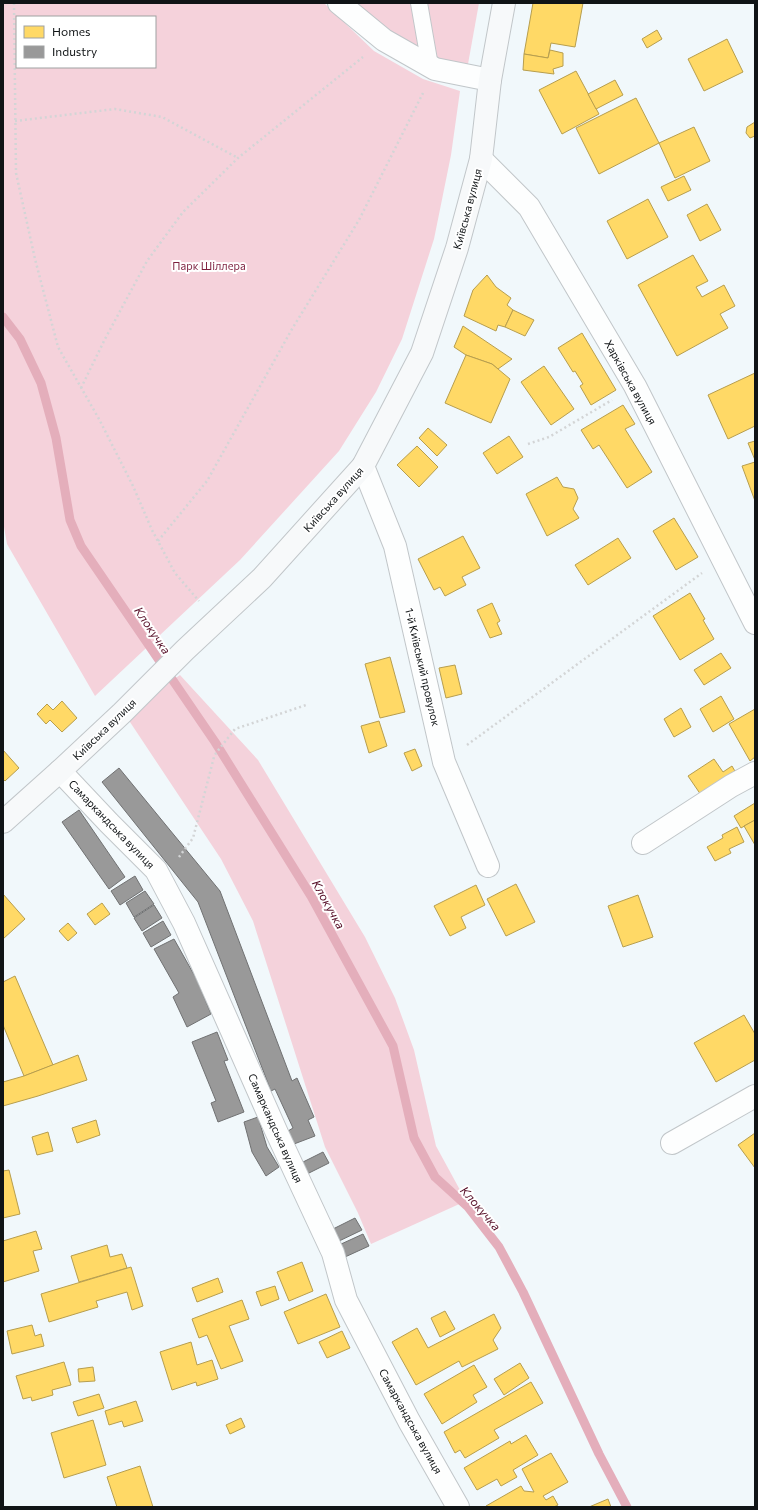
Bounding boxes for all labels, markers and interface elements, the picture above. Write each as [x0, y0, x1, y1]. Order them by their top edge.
legend [16, 16, 156, 68]
text: Homes [52, 24, 90, 38]
text: Industry [52, 44, 97, 58]
street label: Київська вулиця [450, 167, 484, 251]
park label: Парк Шіллера [172, 259, 246, 272]
street label: Харківська вулиця [602, 337, 660, 427]
street label: Київська вулиця [300, 464, 366, 534]
water label: Клокучка [132, 604, 174, 656]
street label: 1-й Київський провулок [403, 607, 443, 728]
street label: Київська вулиця [70, 695, 138, 763]
street label: Самаркандська вулиця [66, 777, 158, 871]
water label: Клокучка [310, 877, 348, 931]
street label: Самаркандська вулиця [246, 1071, 306, 1185]
water label: Клокучка [458, 1183, 504, 1233]
street label: Самаркандська вулиця [377, 1366, 445, 1476]

